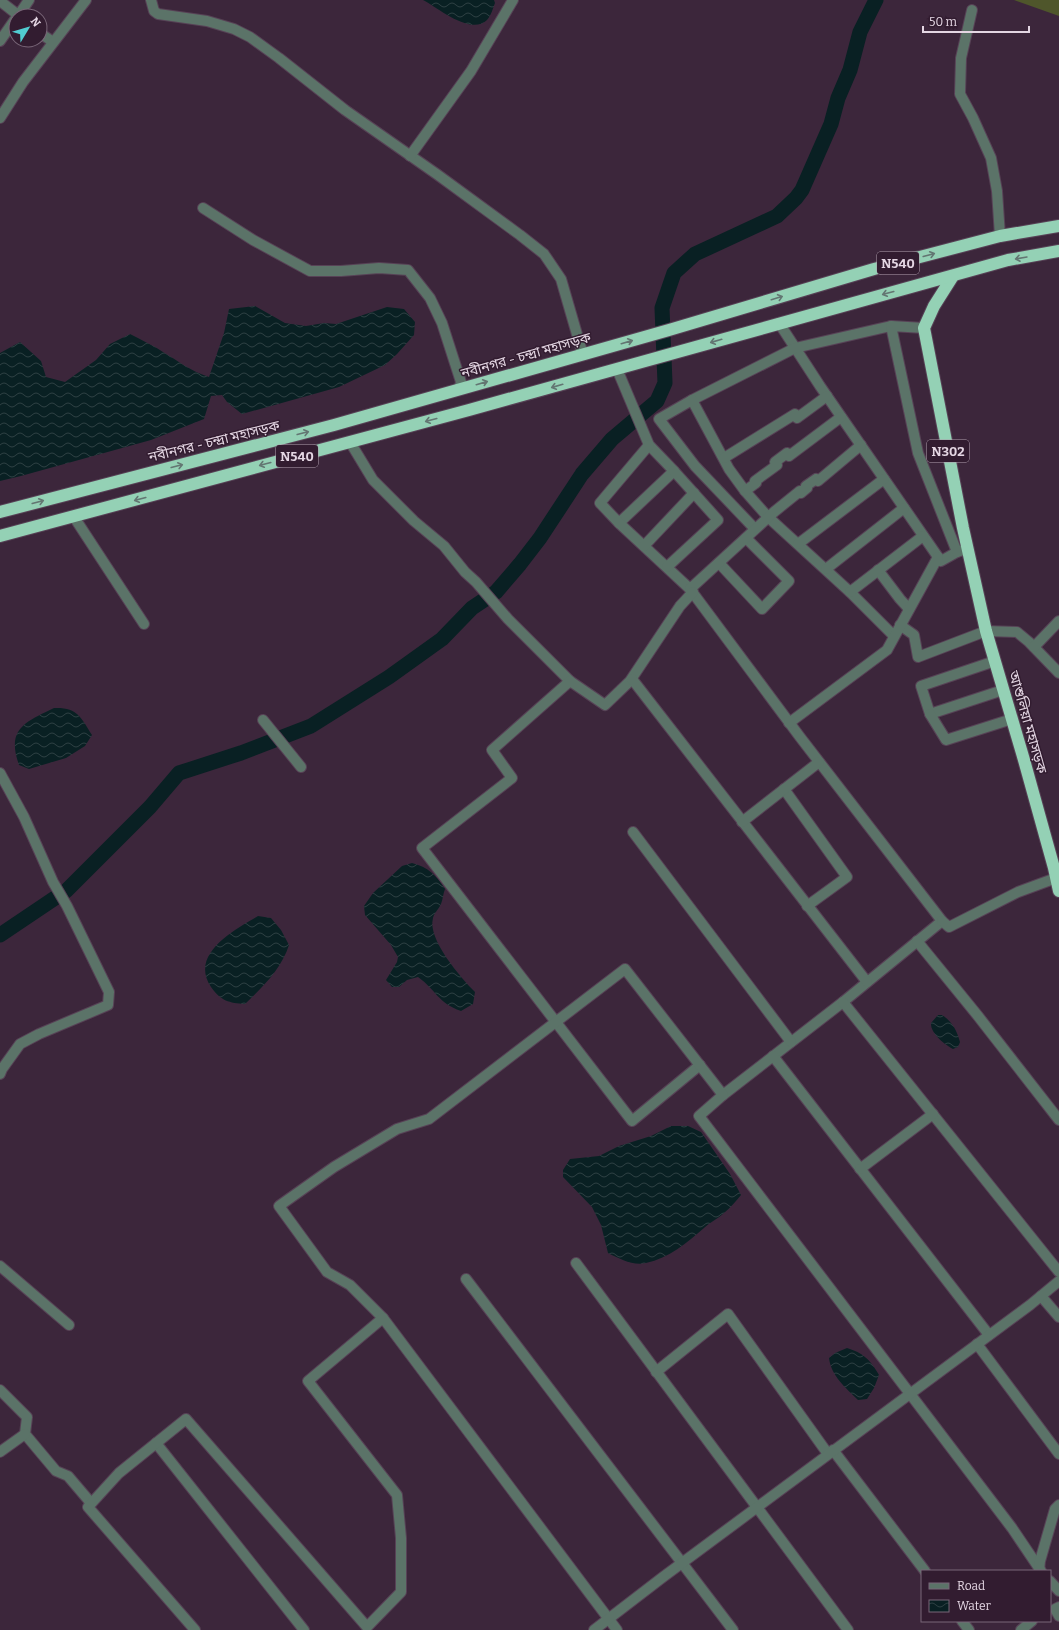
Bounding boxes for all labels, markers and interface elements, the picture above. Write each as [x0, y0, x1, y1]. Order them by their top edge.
north arrow [8, 8, 48, 48]
scale bar [923, 8, 1029, 34]
text: N [28, 15, 44, 30]
text: 50 m [929, 15, 958, 29]
one-way arrow [922, 251, 935, 258]
road number: N540 [877, 252, 919, 274]
one-way arrow [1015, 254, 1028, 262]
one-way arrow [882, 290, 895, 298]
one-way arrow [770, 294, 783, 301]
street label: নবীনগর - চন্দ্রা মহাসড়ক [458, 329, 594, 382]
one-way arrow [620, 338, 633, 345]
one-way arrow [709, 338, 722, 345]
one-way arrow [475, 379, 488, 386]
one-way arrow [550, 383, 563, 390]
street label: নবীনগর - চন্দ্রা মহাসড়ক [146, 417, 282, 466]
one-way arrow [425, 417, 438, 424]
one-way arrow [296, 429, 309, 437]
road number: N302 [927, 440, 969, 462]
road number: N540 [276, 445, 318, 467]
one-way arrow [259, 461, 272, 468]
one-way arrow [170, 462, 183, 469]
one-way arrow [133, 496, 146, 503]
one-way arrow [31, 498, 44, 505]
street label: আশুলিয়া মহাসড়ক [1004, 668, 1050, 776]
legend [921, 1570, 1051, 1622]
text: Road [957, 1579, 985, 1593]
text: Water [957, 1599, 992, 1613]

